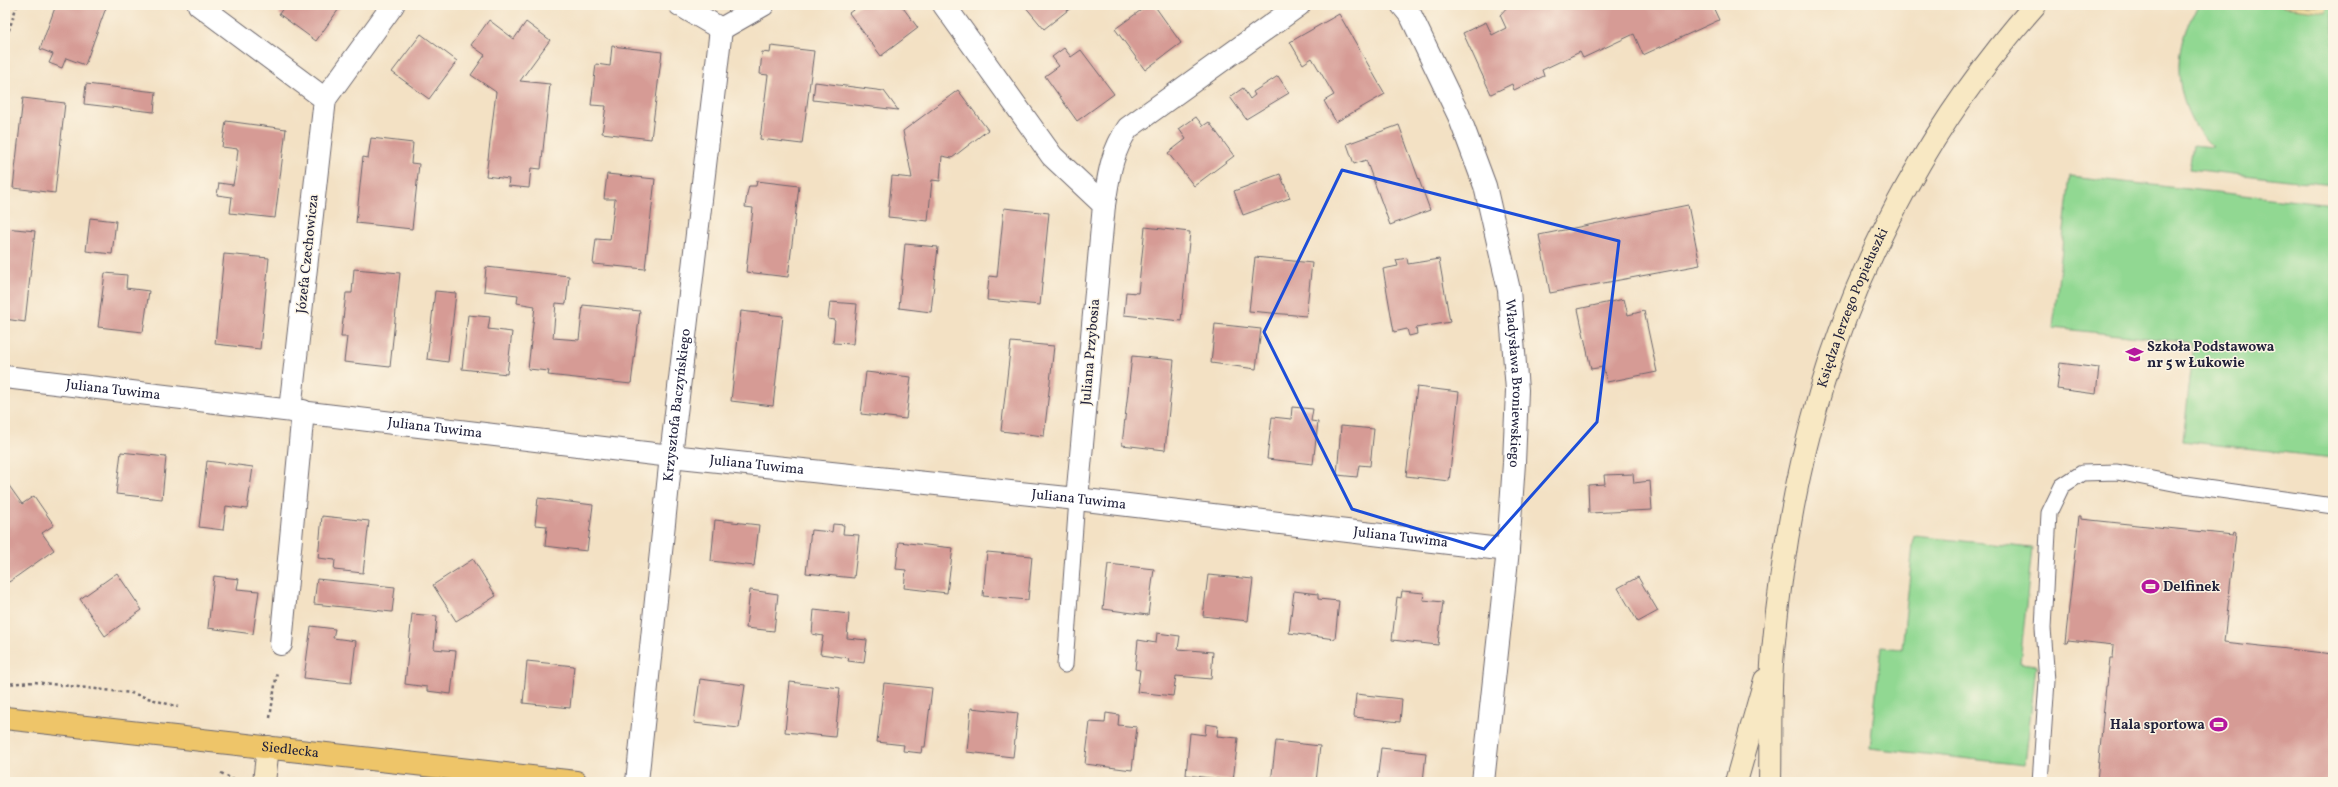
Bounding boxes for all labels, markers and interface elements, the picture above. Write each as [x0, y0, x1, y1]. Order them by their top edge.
street label: Józefa Czechowicza [292, 193, 324, 315]
street label: Księdza Jerzego Popiełuszki [1813, 225, 1893, 390]
street label: Juliana Przybosia [1077, 298, 1105, 406]
street label: Władysława Broniewskiego [1500, 298, 1527, 468]
street label: Krzysztofa Baczyńskiego [659, 328, 695, 483]
place label: Szkoła Podstawowa nr 5 w Łukowie [2147, 338, 2275, 373]
school or university icon: Szkoła Podstawowa nr 5 w Łukowie [2124, 345, 2144, 365]
street label: Juliana Tuwima [65, 375, 162, 405]
street label: Juliana Tuwima [387, 413, 483, 443]
street label: Juliana Tuwima [709, 451, 805, 480]
street label: Juliana Tuwima [1031, 485, 1127, 514]
street label: Juliana Tuwima [1352, 522, 1449, 552]
sports icon: Delfinek [2140, 577, 2160, 597]
place label: Delfinek [2163, 578, 2220, 597]
sports icon: Hala sportowa [2208, 715, 2228, 735]
place label: Hala sportowa [2110, 716, 2205, 735]
street label: Siedlecka [260, 737, 320, 763]

